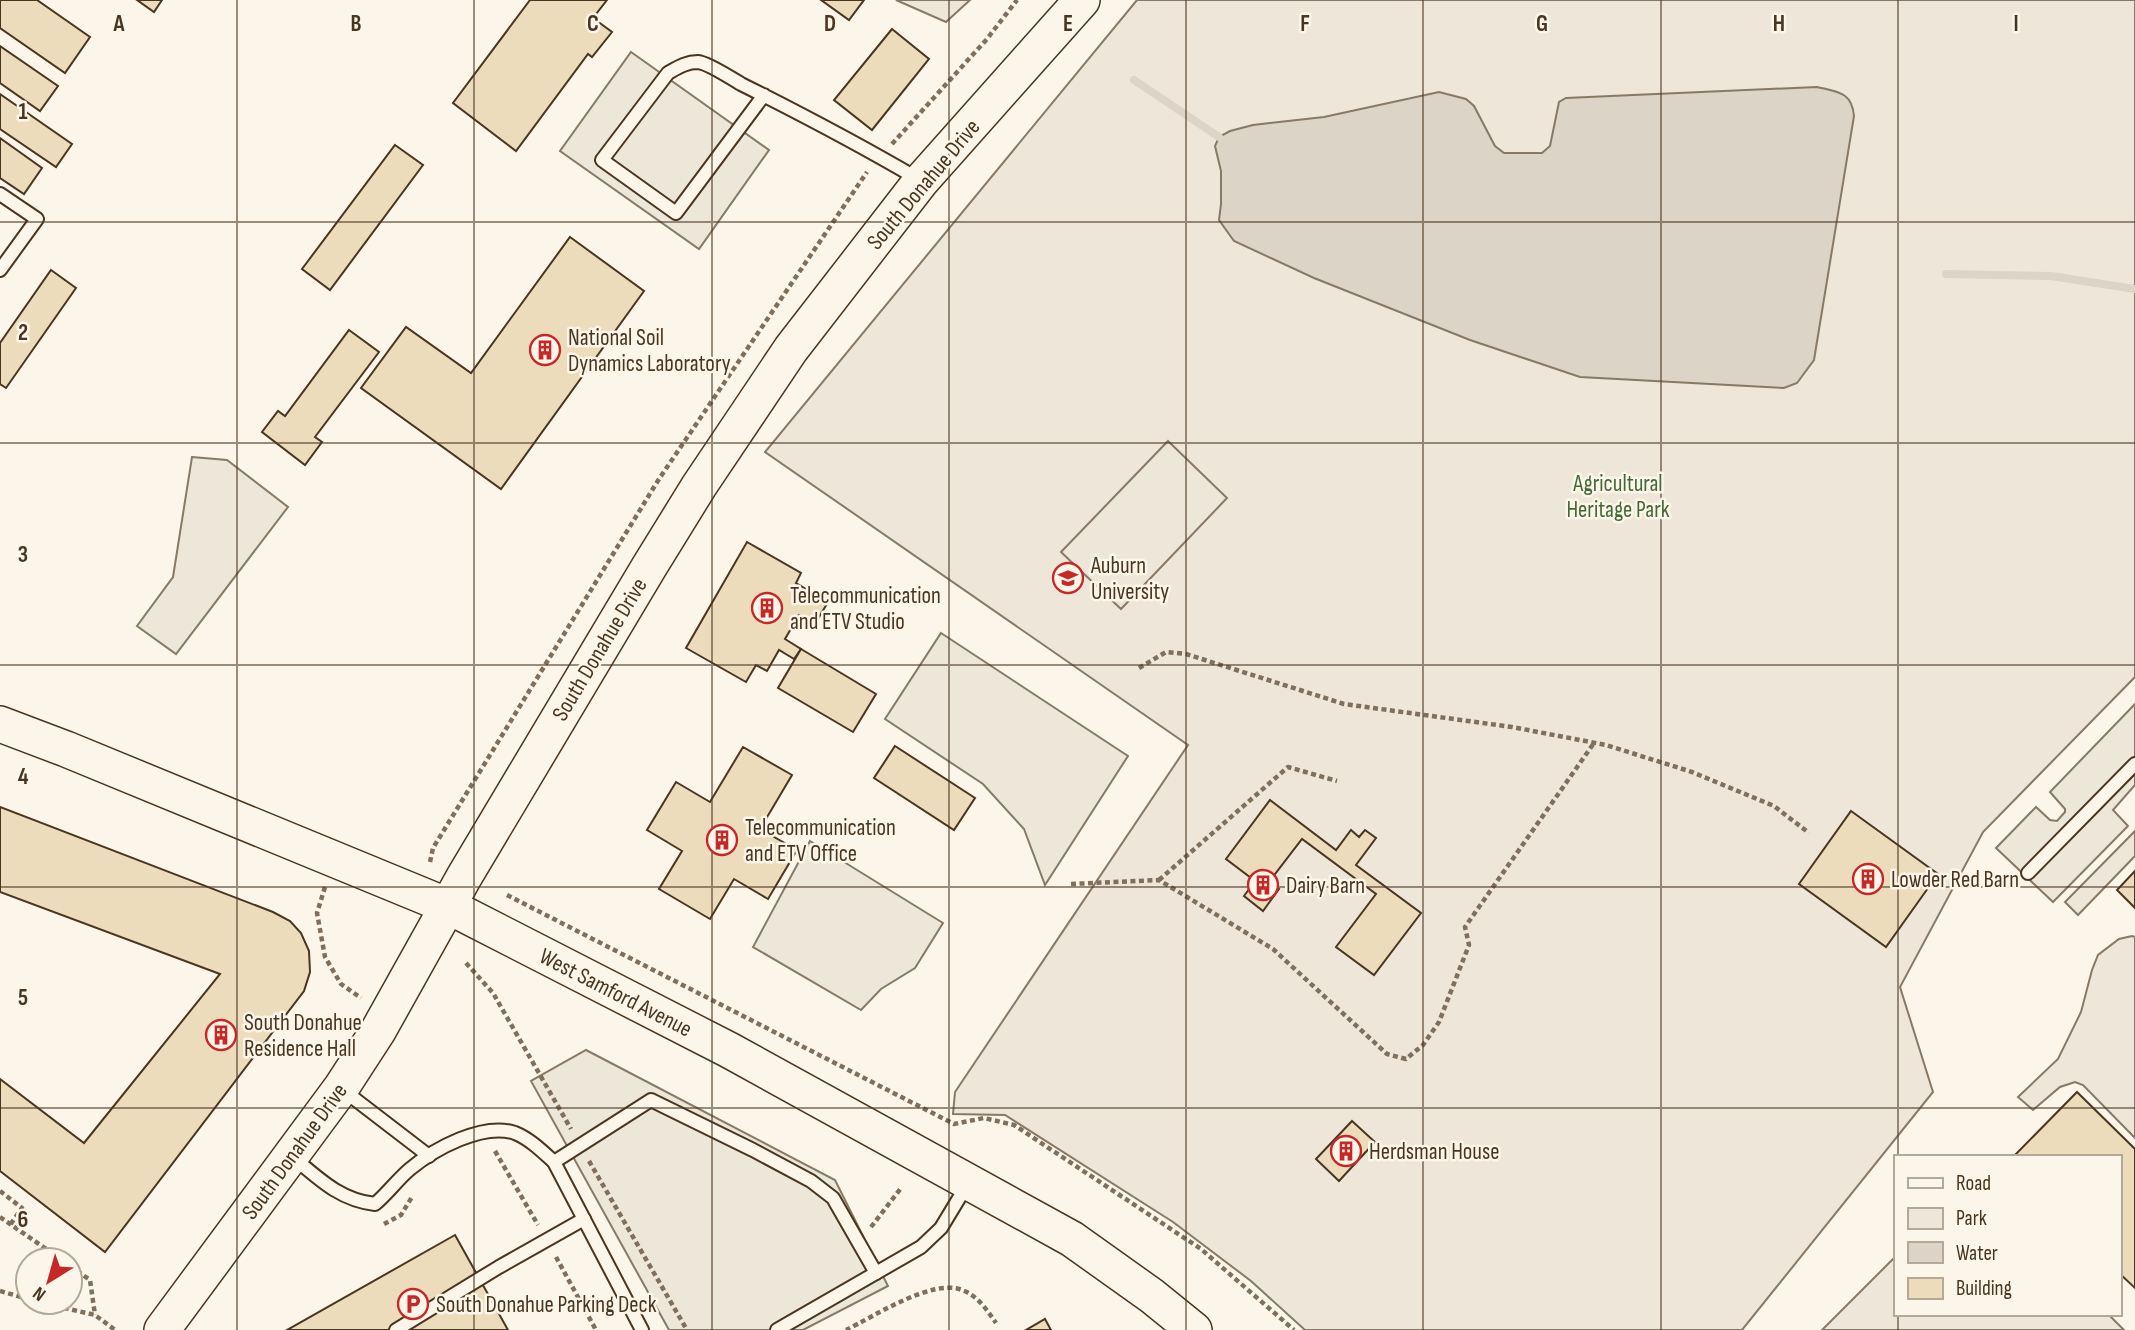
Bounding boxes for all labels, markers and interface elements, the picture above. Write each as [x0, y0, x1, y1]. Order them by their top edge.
text: A [113, 10, 126, 38]
text: B [351, 10, 362, 38]
text: C [587, 10, 599, 38]
text: D [824, 10, 836, 38]
text: E [1063, 10, 1073, 38]
text: F [1300, 10, 1310, 38]
text: G [1536, 10, 1548, 38]
text: H [1773, 10, 1785, 38]
text: I [2013, 10, 2019, 38]
text: 1 [18, 98, 28, 126]
street label: South Donahue Drive [861, 114, 986, 256]
text: 2 [18, 319, 28, 347]
place label: National Soil Dynamics Laboratory [568, 324, 731, 378]
building icon: National Soil Dynamics Laboratory [528, 333, 562, 367]
park label: Agricultural Heritage Park [1566, 470, 1670, 524]
text: 3 [18, 541, 28, 569]
place label: Auburn University [1090, 552, 1169, 606]
school or university icon: Auburn University [1051, 561, 1085, 595]
street label: South Donahue Drive [546, 573, 653, 726]
place label: Telecommunication and ETV Studio [790, 582, 941, 636]
building icon: Telecommunication and ETV Studio [750, 591, 784, 625]
text: 4 [18, 763, 29, 791]
place label: Telecommunication and ETV Office [745, 814, 896, 868]
building icon: Telecommunication and ETV Office [705, 823, 739, 857]
building icon: Lowder Red Barn [1851, 862, 1885, 896]
place label: Lowder Red Barn [1891, 866, 2019, 894]
building icon: Dairy Barn [1246, 868, 1280, 902]
place label: Dairy Barn [1286, 872, 1365, 900]
street label: West Samford Avenue [535, 942, 697, 1043]
text: 5 [18, 984, 28, 1012]
place label: South Donahue Residence Hall [244, 1009, 362, 1063]
building icon: South Donahue Residence Hall [204, 1018, 238, 1052]
street label: South Donahue Drive [236, 1078, 354, 1225]
building icon: Herdsman House [1329, 1134, 1363, 1168]
place label: Herdsman House [1369, 1138, 1499, 1166]
legend [1894, 1155, 2121, 1316]
text: Road [1956, 1171, 1991, 1196]
text: 6 [18, 1206, 28, 1234]
text: Park [1956, 1206, 1987, 1231]
text: Water [1956, 1241, 1998, 1266]
north arrow [14, 1246, 84, 1316]
text: Building [1956, 1276, 2012, 1301]
text: N [29, 1281, 51, 1306]
parking icon: South Donahue Parking Deck [396, 1287, 430, 1321]
place label: South Donahue Parking Deck [436, 1291, 657, 1319]

